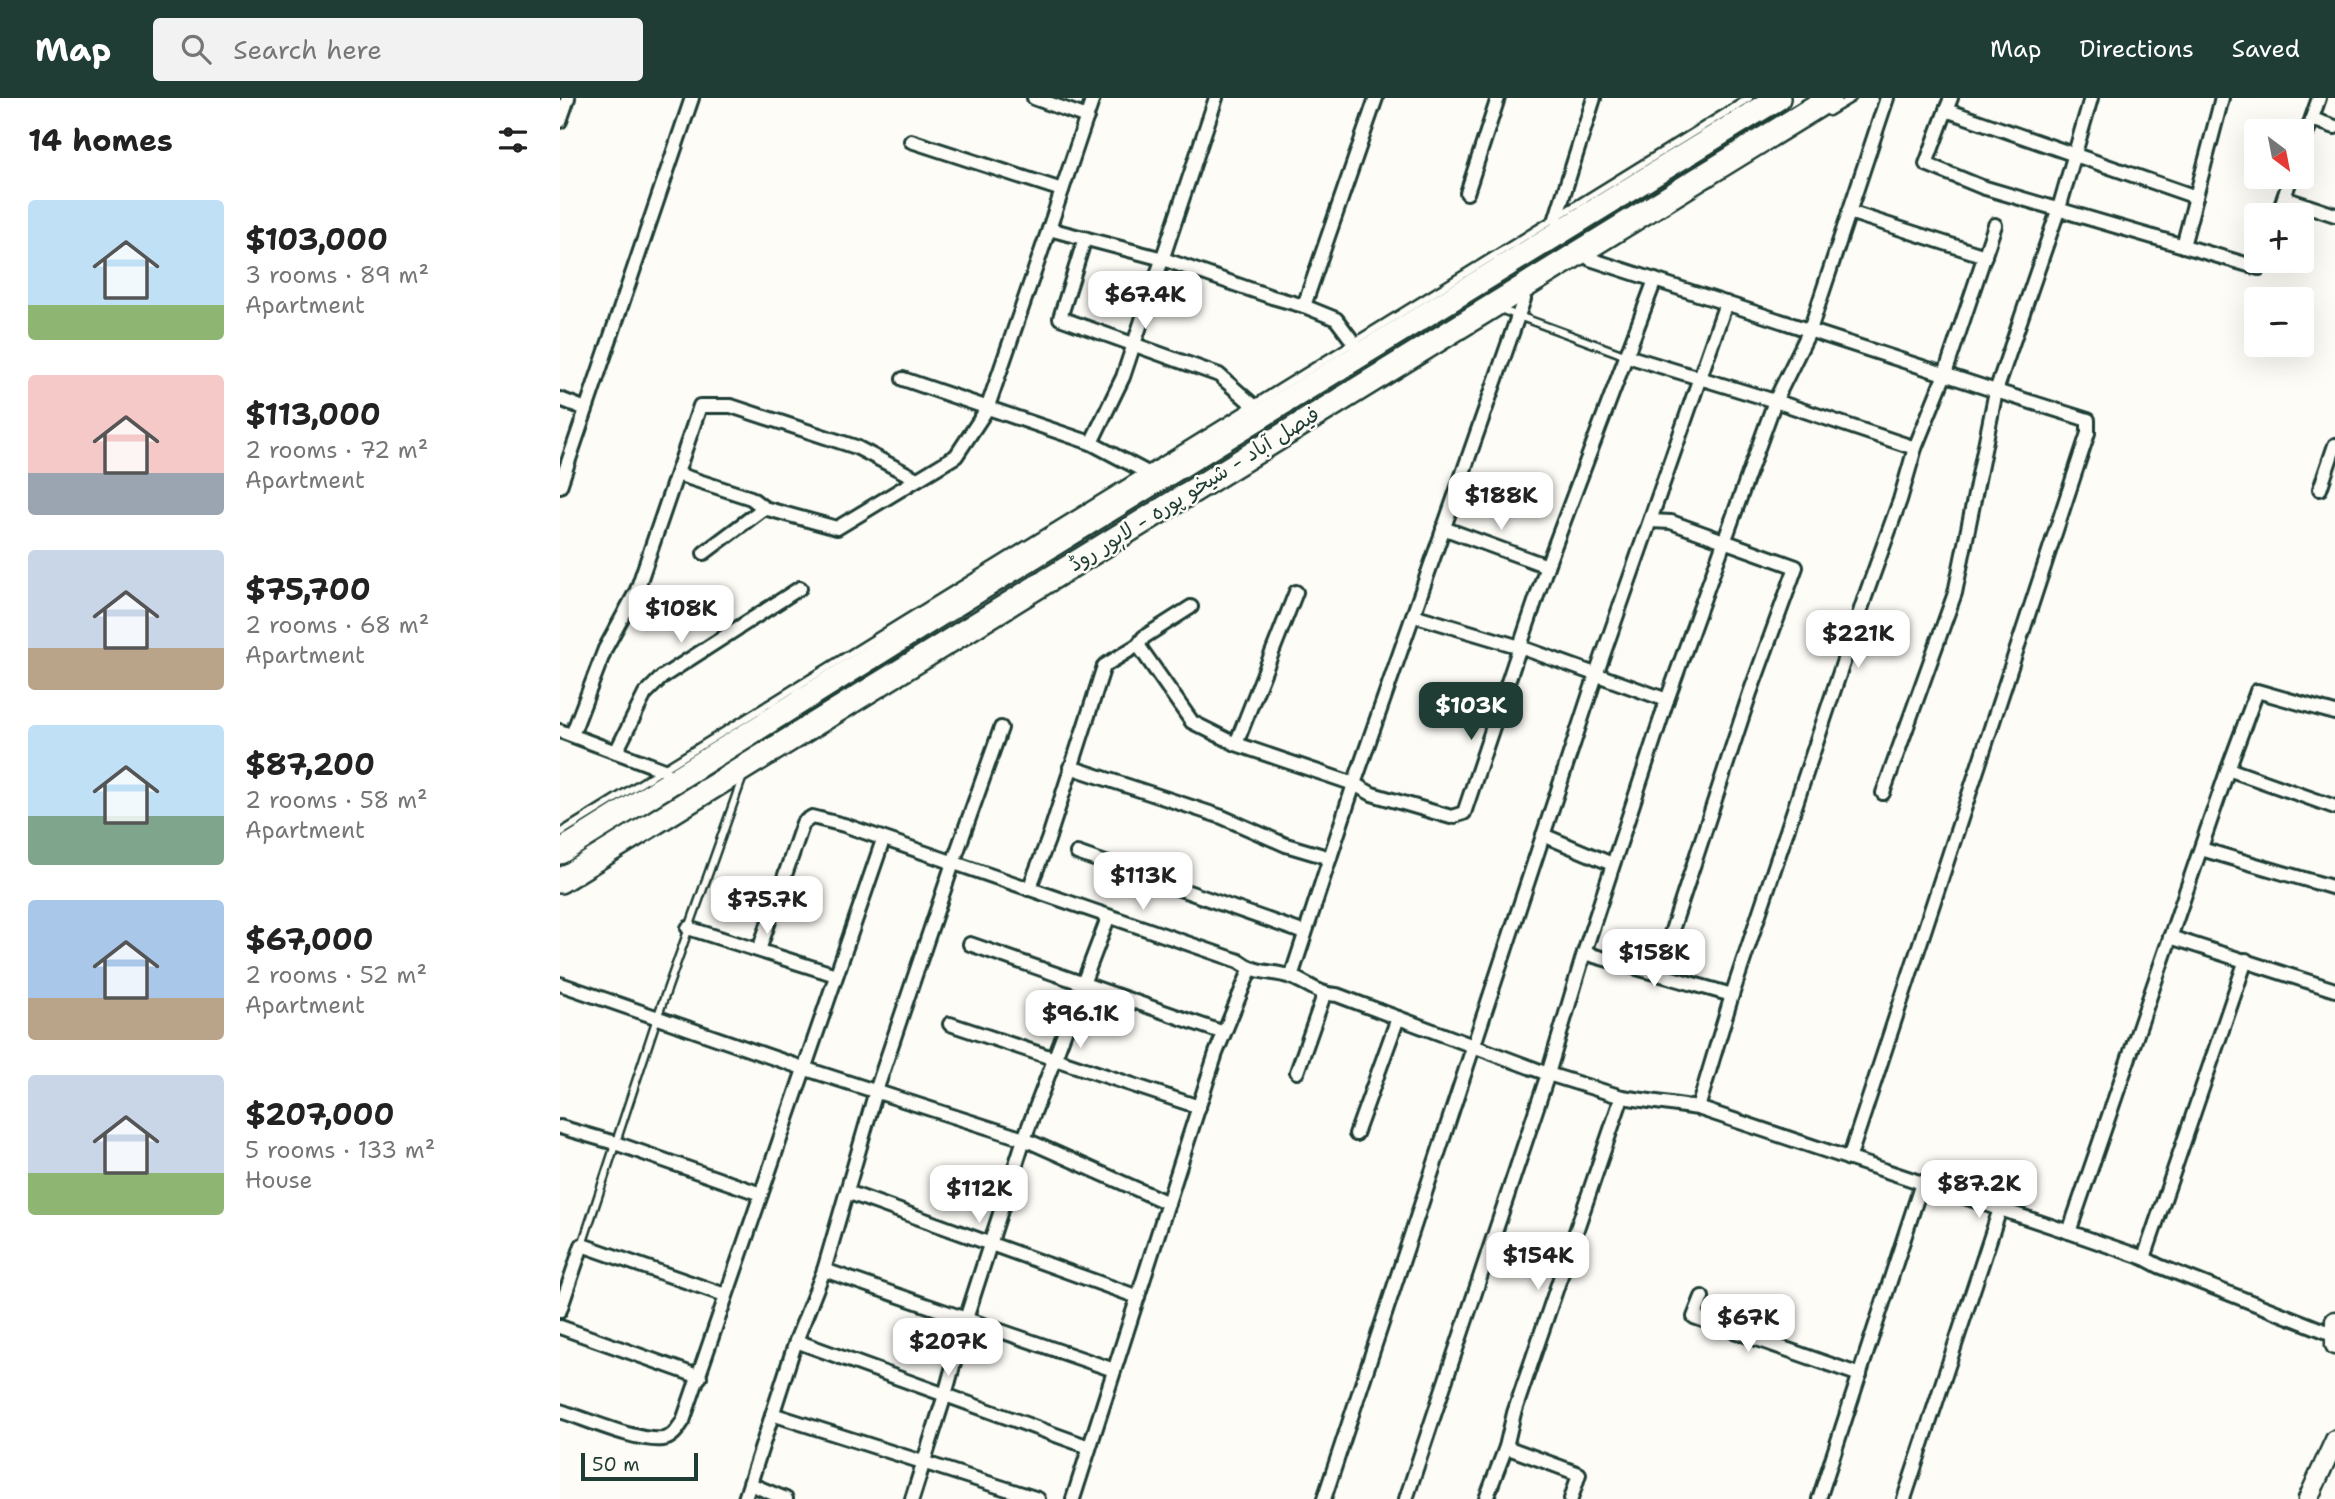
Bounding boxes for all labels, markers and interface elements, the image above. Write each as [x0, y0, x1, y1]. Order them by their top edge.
search box [153, 18, 643, 81]
text: Map [35, 27, 111, 72]
icon: search [177, 30, 215, 68]
text: Search here [233, 32, 382, 67]
text: Map [1990, 33, 2041, 65]
text: Directions [2079, 33, 2194, 65]
text: Saved [2232, 33, 2300, 65]
north arrow [2244, 119, 2314, 189]
map controls [2244, 119, 2314, 357]
text: 14 homes [28, 120, 173, 161]
icon: filters [494, 121, 532, 159]
button: + [2244, 203, 2314, 273]
text: $103,000 [245, 219, 388, 260]
icon: home [84, 228, 168, 312]
text: 3 rooms · 89 m² [245, 260, 429, 290]
pin: $67.4K [1088, 272, 1202, 331]
text: $67.4K [1104, 279, 1186, 309]
button: − [2244, 287, 2314, 357]
text: Apartment [245, 290, 365, 320]
text: $113,000 [245, 394, 381, 435]
street label: فیصل آباد - شیخو پورہ - لاہور روڈ [1063, 400, 1326, 580]
icon: home [84, 403, 168, 487]
text: 2 rooms · 72 m² [245, 435, 428, 465]
text: Apartment [245, 465, 365, 495]
pin: $188K [1452, 472, 1550, 532]
text: $188K [1464, 480, 1538, 510]
text: $75,700 [245, 569, 371, 610]
icon: home [84, 578, 168, 662]
pin: $108K [632, 586, 730, 645]
text: $108K [645, 593, 717, 623]
text: 2 rooms · 68 m² [245, 610, 429, 640]
pin: $221K [1809, 610, 1907, 670]
text: $221K [1822, 618, 1894, 648]
text: Apartment [245, 640, 365, 670]
pin: $103K [1422, 682, 1520, 742]
text: $103K [1435, 690, 1507, 720]
text: $87,200 [245, 744, 375, 785]
icon: home [84, 753, 168, 837]
text: 2 rooms · 58 m² [245, 785, 428, 815]
text: Apartment [245, 815, 365, 845]
pin: $113K [1094, 852, 1192, 912]
text: $113K [1110, 860, 1176, 890]
pin: $75.7K [710, 876, 824, 936]
text: $75.7K [727, 884, 807, 914]
text: $67,000 [245, 919, 374, 960]
icon: home [84, 928, 168, 1012]
pin: $158K [1605, 930, 1703, 989]
text: $158K [1618, 937, 1690, 967]
text: 2 rooms · 52 m² [245, 960, 427, 990]
text: Apartment [245, 990, 365, 1020]
pin: $96.1K [1023, 990, 1137, 1050]
text: $96.1K [1041, 998, 1119, 1028]
text: $207,000 [245, 1094, 395, 1135]
icon: home [84, 1103, 168, 1187]
text: 5 rooms · 133 m² [245, 1135, 435, 1165]
pin: $87.2K [1922, 1160, 2036, 1220]
text: House [245, 1165, 313, 1195]
pin: $112K [930, 1166, 1028, 1225]
text: $87.2K [1937, 1168, 2021, 1198]
text: $112K [946, 1173, 1012, 1203]
pin: $154K [1489, 1232, 1587, 1292]
text: $154K [1502, 1240, 1574, 1270]
pin: $67K [1707, 1294, 1789, 1354]
text: $67K [1717, 1302, 1779, 1332]
pin: $207K [899, 1318, 997, 1378]
text: $207K [909, 1326, 987, 1356]
scale bar [581, 1450, 698, 1482]
text: 50 m [592, 1452, 640, 1477]

